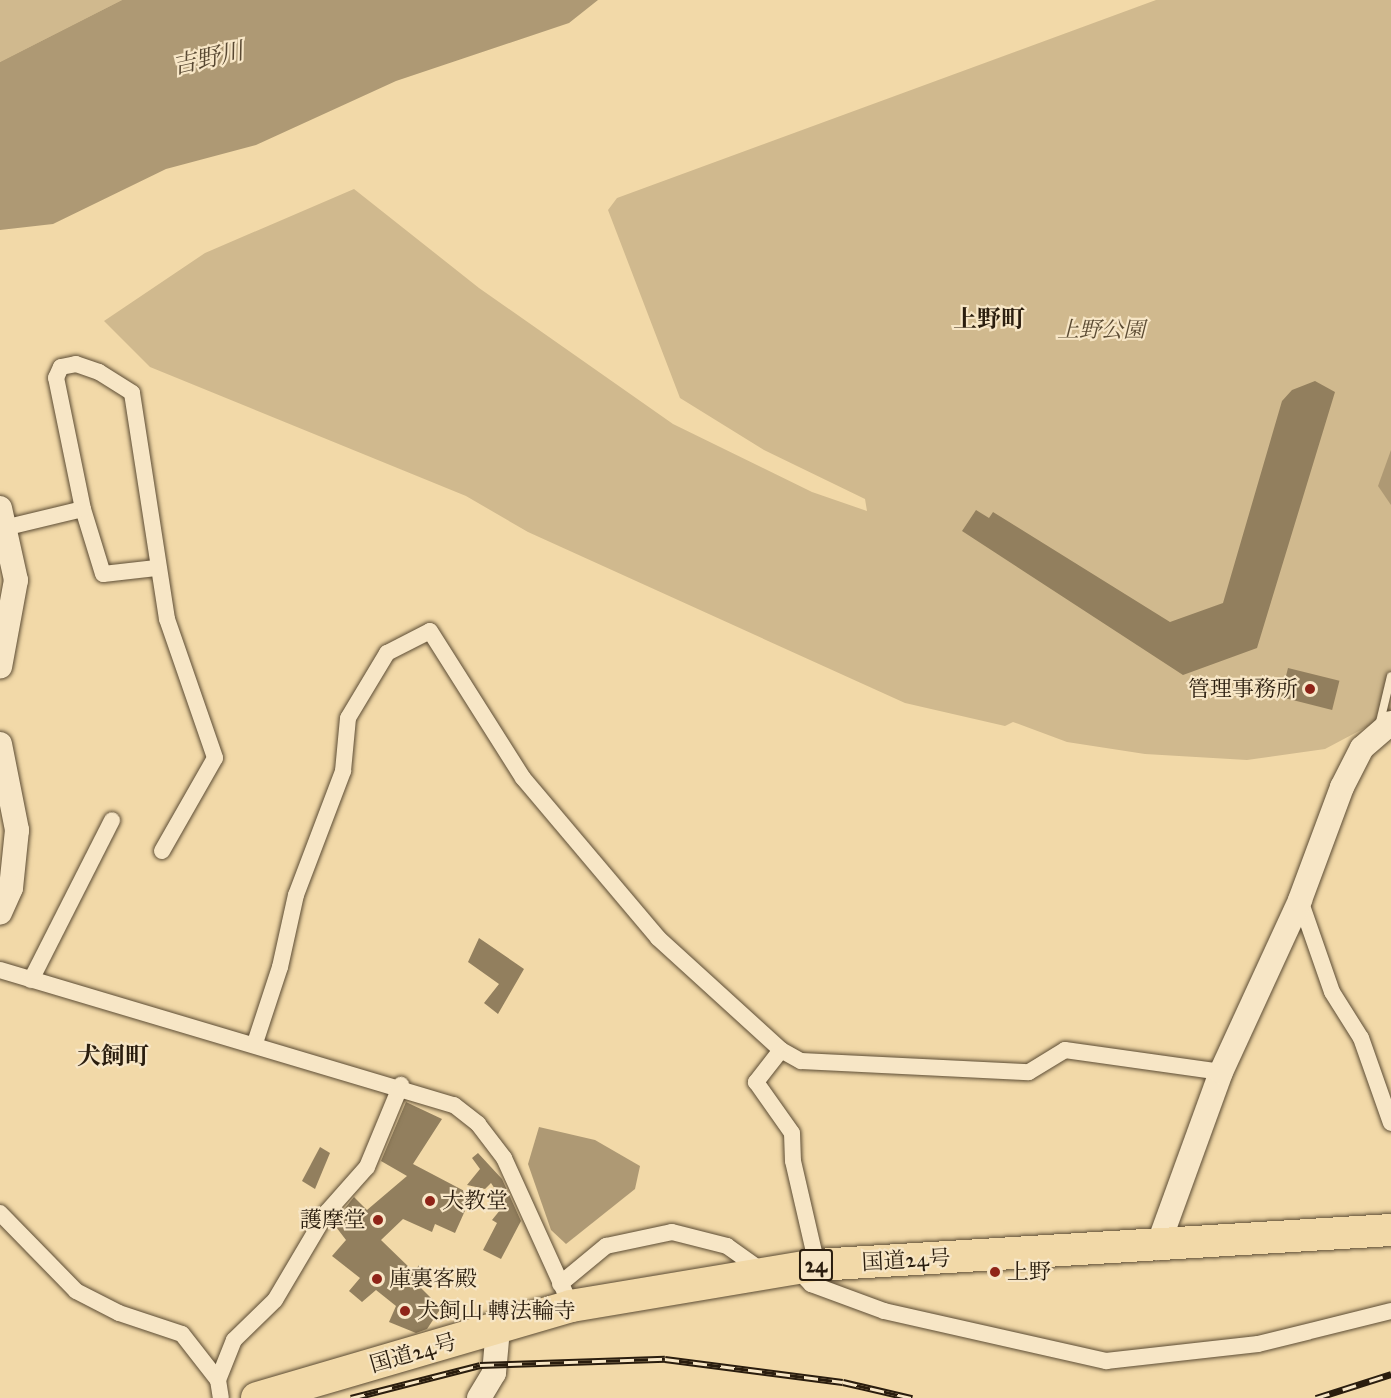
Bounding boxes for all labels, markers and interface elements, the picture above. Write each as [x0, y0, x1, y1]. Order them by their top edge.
water label: 吉野川 [170, 37, 246, 81]
district label: 上野町 [953, 306, 1025, 334]
park label: 上野公園 [1057, 317, 1145, 343]
place label: 管理事務所 [1188, 676, 1298, 702]
marker: 管理事務所 [1303, 682, 1317, 696]
district label: 犬飼町 [77, 1043, 149, 1071]
place label: 大教堂 [442, 1188, 508, 1214]
marker: 大教堂 [423, 1194, 437, 1208]
place label: 護摩堂 [300, 1207, 366, 1233]
marker: 護摩堂 [371, 1213, 385, 1227]
street label: 国道24号 [861, 1244, 951, 1276]
road number: 24 [798, 1247, 834, 1283]
place label: 上野 [1007, 1259, 1051, 1285]
marker: 上野 [988, 1265, 1002, 1279]
place label: 庫裏客殿 [389, 1266, 477, 1292]
marker: 庫裏客殿 [370, 1272, 384, 1286]
place label: 犬飼山 轉法輪寺 [417, 1298, 576, 1324]
marker: 犬飼山 轉法輪寺 [398, 1304, 412, 1318]
street label: 国道24号 [367, 1328, 459, 1378]

